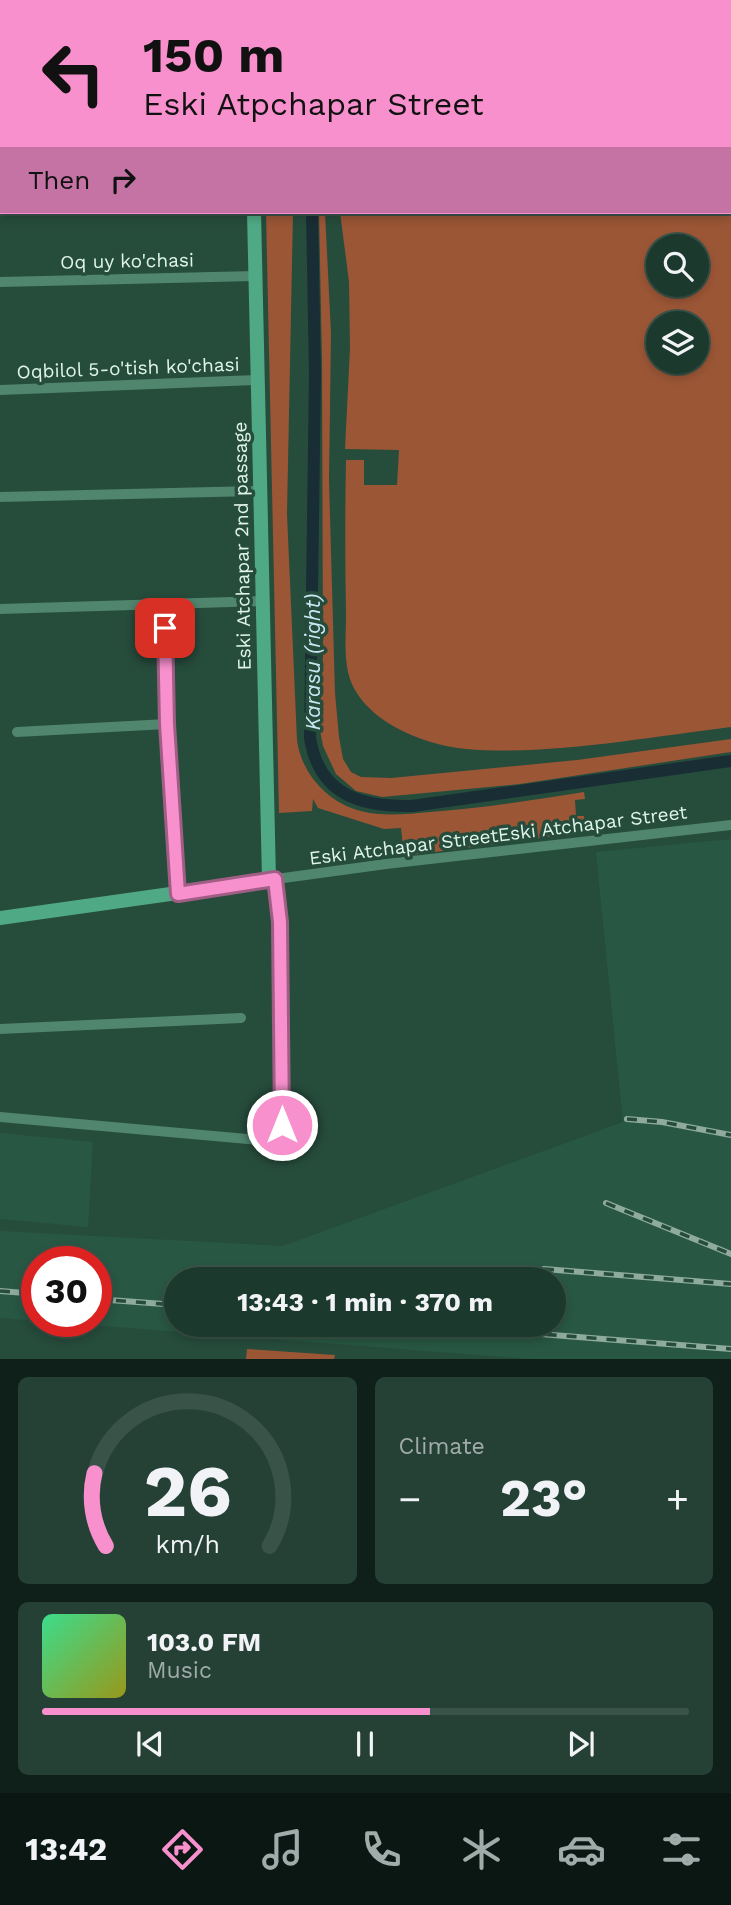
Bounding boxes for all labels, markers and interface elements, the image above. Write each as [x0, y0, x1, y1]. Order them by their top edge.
text: 150 m [143, 26, 284, 84]
icon: left [28, 28, 119, 119]
text: Eski Atpchapar Street [143, 85, 484, 123]
icon: right [104, 161, 142, 199]
text: Then [28, 165, 90, 195]
map controls [646, 234, 709, 374]
button: search [646, 234, 709, 297]
street label: Oq uy ko'chasi [60, 248, 194, 274]
button: layers [646, 311, 709, 374]
street label: Oqbilol 5-o'tish ko'chasi [16, 353, 240, 383]
street label: Eski Atchapar 2nd passage [228, 421, 256, 671]
water label: Karasu (right) [300, 594, 325, 730]
pin [135, 598, 195, 658]
icon: arrive [146, 609, 184, 647]
street label: Eski Atchapar StreetEski Atchapar Street [308, 800, 688, 870]
position arrow [245, 1088, 319, 1162]
speed limit sign: 30 [21, 1246, 112, 1337]
text: 13:43 · 1 min · 370 m [237, 1287, 493, 1317]
text: Climate [399, 1433, 485, 1460]
text: 26 [143, 1449, 231, 1535]
text: 23° [500, 1468, 588, 1529]
text: − [399, 1477, 421, 1521]
text: + [666, 1477, 689, 1521]
text: km/h [155, 1530, 219, 1559]
text: 103.0 FM [147, 1627, 261, 1657]
text: Music [147, 1657, 212, 1684]
icon: previous [131, 1725, 169, 1763]
icon: pause [346, 1725, 384, 1763]
icon: next [562, 1725, 600, 1763]
icon: directions [158, 1825, 207, 1874]
icon: music [258, 1825, 307, 1874]
icon: phone [357, 1825, 406, 1874]
icon: climate [457, 1825, 506, 1874]
icon: car [557, 1825, 606, 1874]
icon: filters [657, 1825, 706, 1874]
text: 13:42 [25, 1830, 107, 1868]

